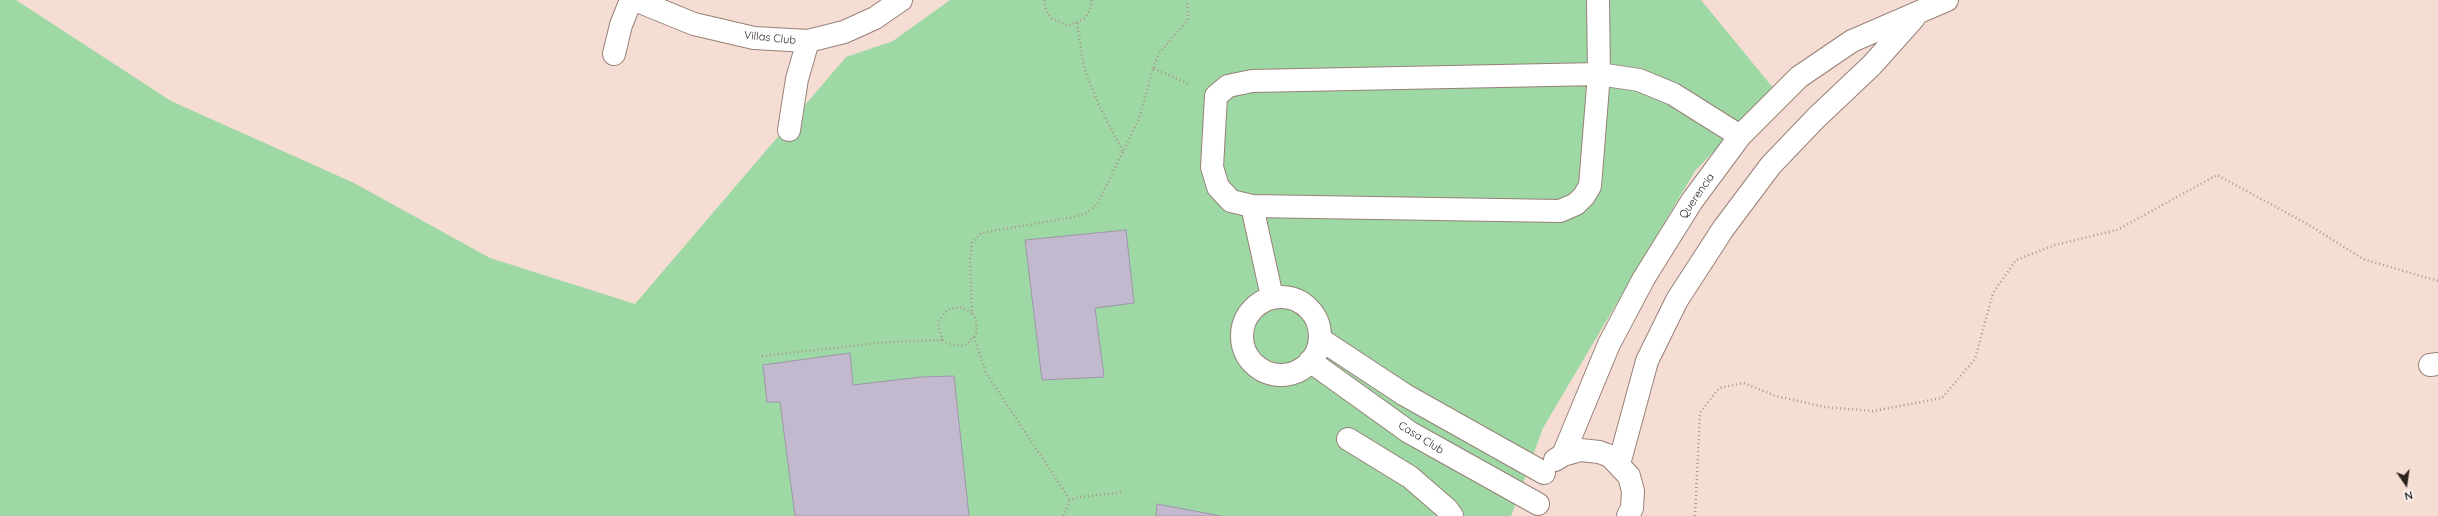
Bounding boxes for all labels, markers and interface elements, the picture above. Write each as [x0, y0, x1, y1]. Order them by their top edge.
street label: Villas Club [743, 29, 797, 47]
street label: Querencia [1677, 171, 1717, 221]
street label: Casa Club [1396, 419, 1446, 457]
north arrow [2386, 464, 2426, 504]
text: N [2403, 488, 2414, 503]

